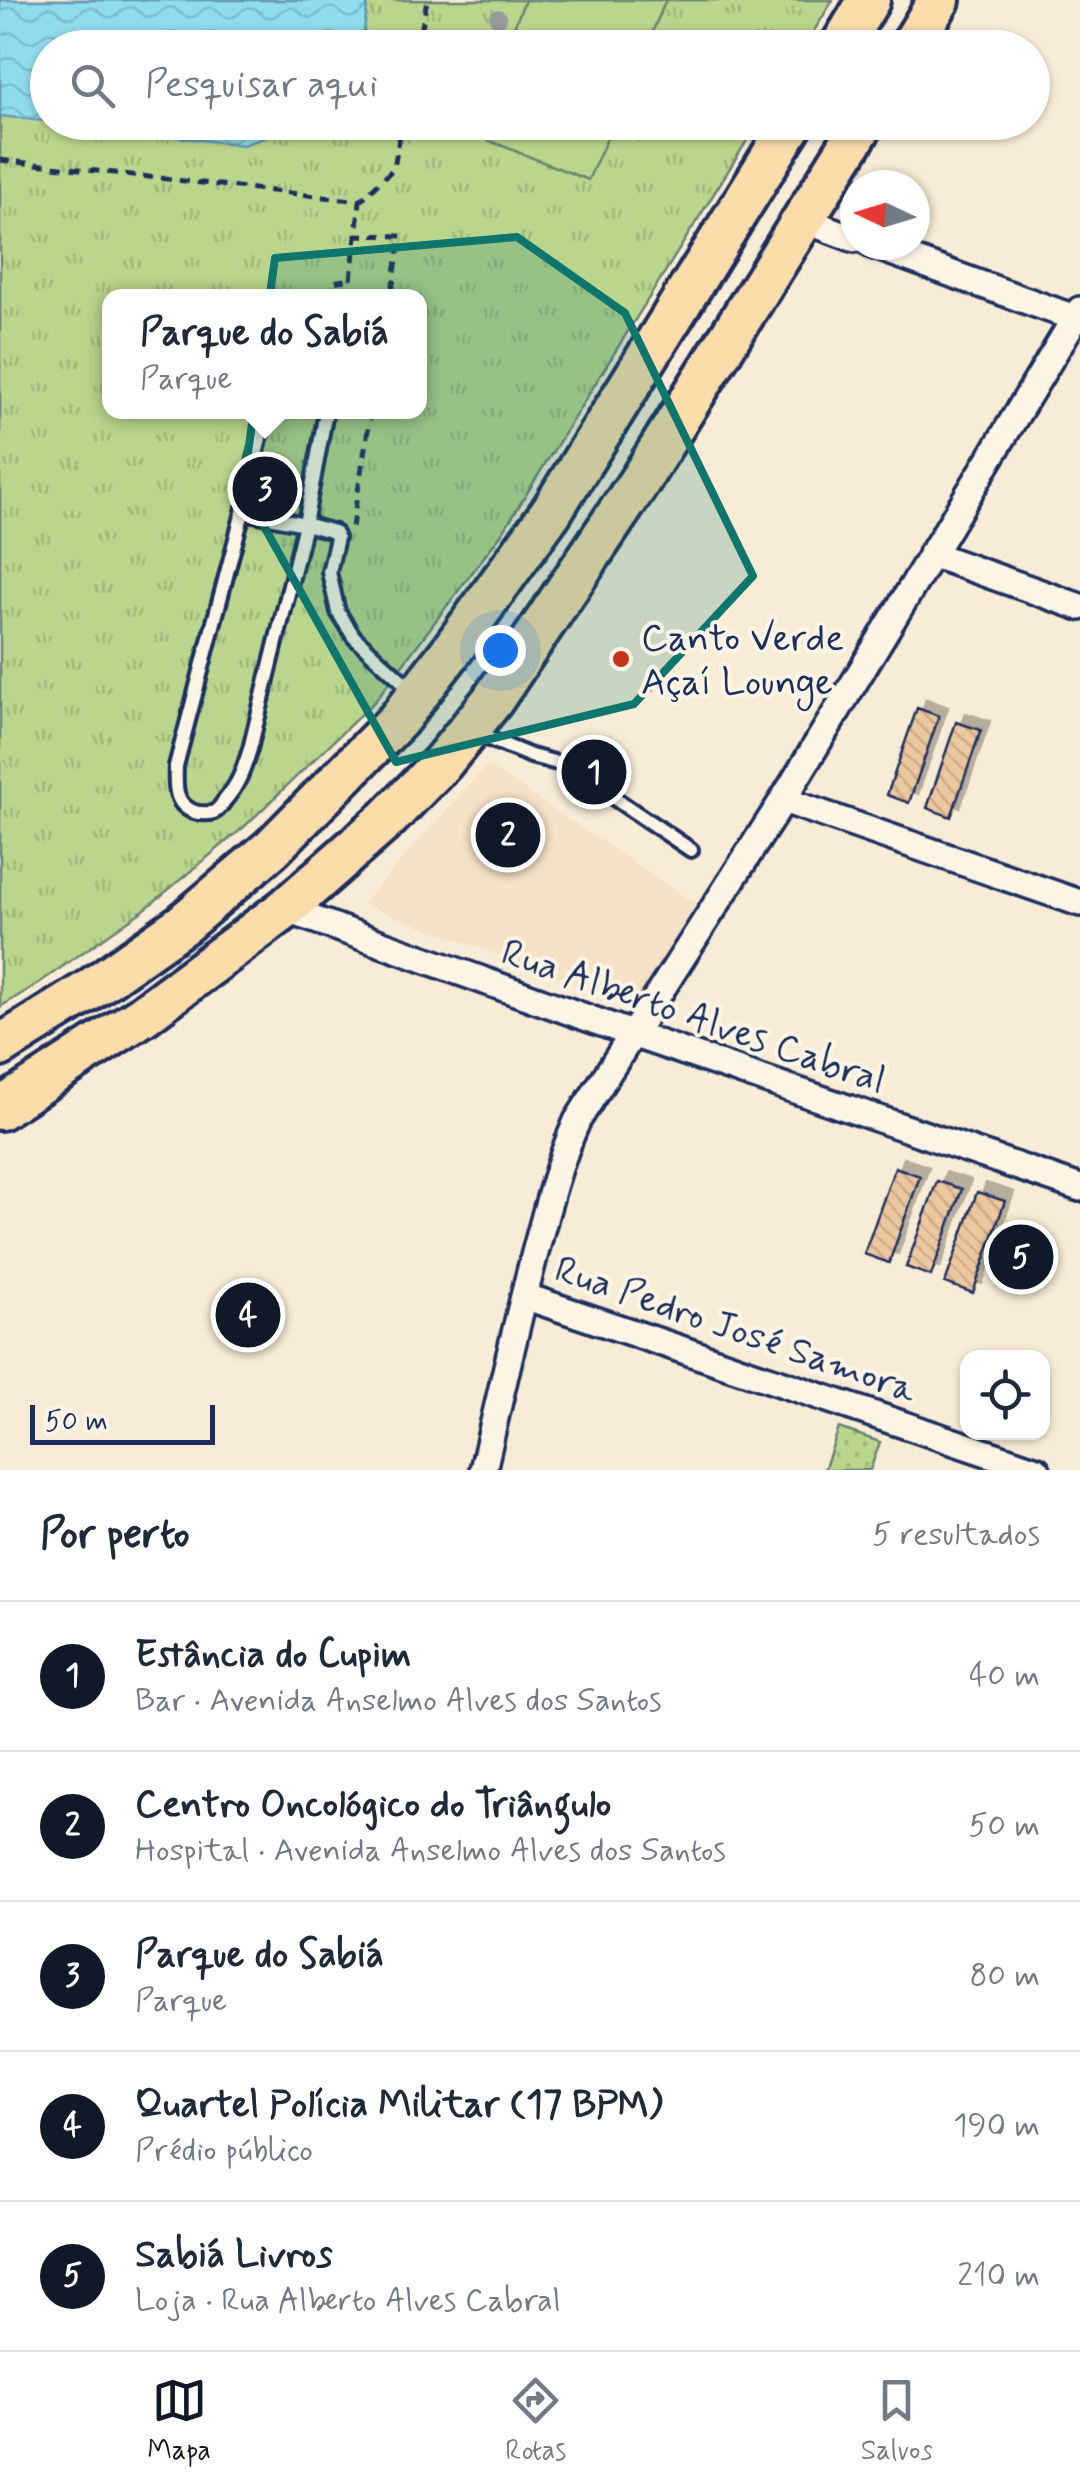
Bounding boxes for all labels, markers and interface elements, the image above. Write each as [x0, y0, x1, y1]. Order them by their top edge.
search box [30, 30, 1050, 140]
icon: search [65, 58, 120, 113]
text: Pesquisar aqui [145, 61, 378, 110]
north arrow [840, 170, 930, 260]
popup [102, 289, 427, 419]
text: Parque do Sabiá [140, 309, 389, 358]
text: Parque [140, 358, 232, 400]
pin: 3 [232, 452, 298, 526]
place label: Canto Verde Açaí Lounge [641, 615, 844, 712]
your location [475, 625, 526, 676]
marker: Canto Verde Açaí Lounge [610, 648, 632, 670]
pin: 1 [562, 734, 626, 810]
pin: 2 [476, 798, 540, 872]
street label: Rua Alberto Alves Cabral [495, 929, 892, 1106]
pin: 5 [988, 1220, 1054, 1294]
street label: Rua Pedro José Samora [548, 1245, 923, 1415]
pin: 4 [216, 1278, 280, 1352]
map controls [960, 1350, 1050, 1440]
button: locate [960, 1350, 1050, 1440]
scale bar [30, 1400, 215, 1444]
text: 50 m [45, 1404, 108, 1441]
text: Por perto [40, 1508, 190, 1563]
text: 5 resultados [872, 1514, 1040, 1556]
text: Estância do Cupim [135, 1631, 411, 1680]
text: 1 [65, 1655, 80, 1697]
text: 40 m [969, 1655, 1040, 1697]
text: Bar · Avenida Anselmo Alves dos Santos [135, 1680, 662, 1722]
text: Centro Oncológico do Triângulo [135, 1781, 611, 1830]
text: 2 [65, 1805, 80, 1847]
text: 50 m [968, 1805, 1040, 1847]
text: Hospital · Avenida Anselmo Alves dos Santos [135, 1830, 726, 1872]
text: Parque do Sabiá [135, 1931, 384, 1980]
text: 3 [65, 1955, 80, 1997]
text: 80 m [970, 1955, 1040, 1997]
text: Parque [135, 1980, 227, 2022]
text: Quartel Polícia Militar (17 BPM) [135, 2081, 663, 2130]
text: 4 [63, 2105, 82, 2147]
text: 190 m [953, 2105, 1040, 2147]
text: Prédio público [135, 2130, 313, 2172]
text: Sabiá Livros [135, 2231, 333, 2280]
text: 5 [63, 2255, 82, 2297]
text: 210 m [957, 2255, 1040, 2297]
text: Loja · Rua Alberto Alves Cabral [135, 2280, 561, 2322]
tab: Mapa [147, 2373, 211, 2470]
tab: Rotas [505, 2373, 566, 2470]
tab: Salvos [861, 2373, 933, 2470]

